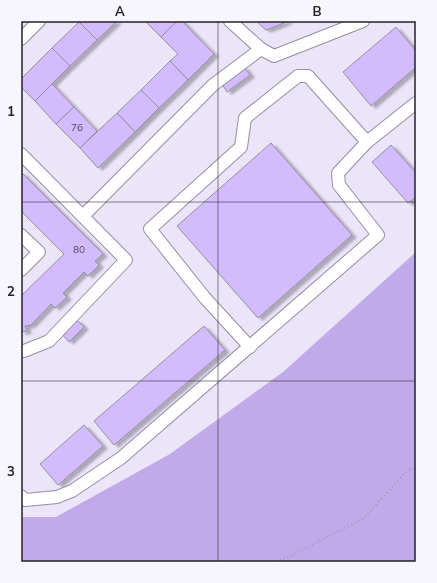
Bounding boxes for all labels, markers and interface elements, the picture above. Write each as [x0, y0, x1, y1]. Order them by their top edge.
text: A [115, 3, 125, 19]
text: B [313, 3, 322, 19]
text: 1 [7, 103, 15, 119]
house number: 76 [71, 121, 83, 134]
house number: 80 [73, 243, 85, 256]
text: 2 [7, 283, 15, 299]
text: 3 [7, 463, 15, 479]

